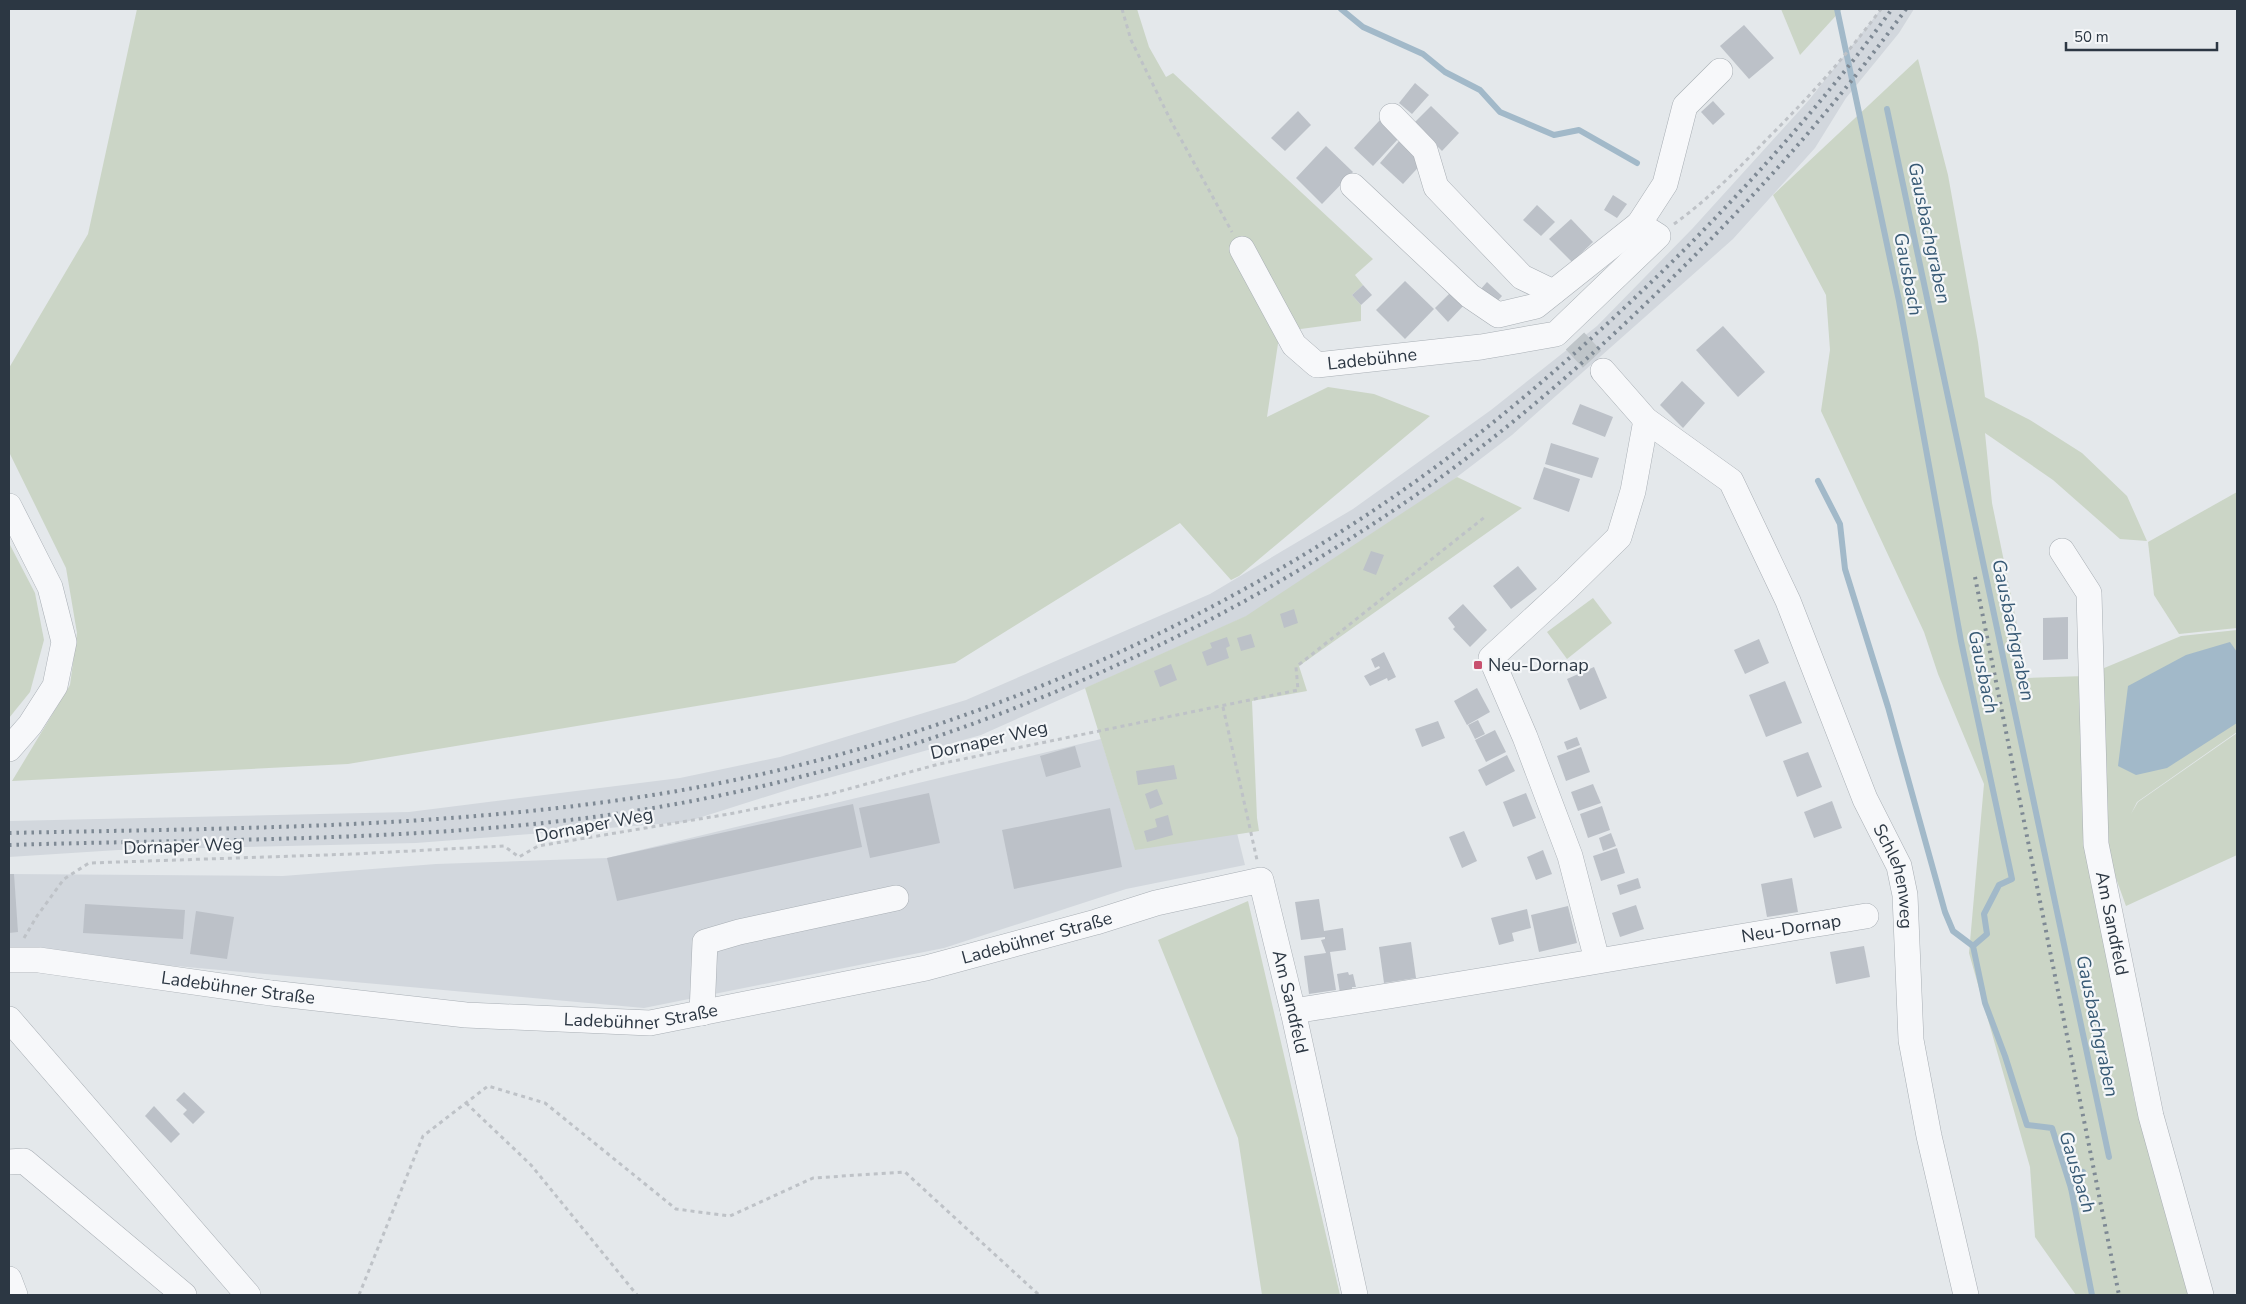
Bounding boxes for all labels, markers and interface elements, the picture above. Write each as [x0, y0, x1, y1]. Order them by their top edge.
scale bar [2066, 20, 2217, 52]
text: 50 m [2074, 27, 2109, 47]
water label: Gausbachgraben [1903, 160, 1955, 306]
water label: Gausbach [1889, 230, 1927, 318]
street label: Ladebühne [1326, 342, 1418, 376]
water label: Gausbachgraben [1985, 557, 2041, 703]
water label: Gausbach [1962, 628, 2004, 716]
place label: Neu-Dornap [1488, 653, 1589, 677]
marker: Neu-Dornap [1472, 659, 1484, 671]
street label: Dornaper Weg [928, 715, 1050, 765]
street label: Dornaper Weg [533, 802, 655, 848]
street label: Schlehenweg [1867, 820, 1918, 929]
street label: Dornaper Weg [123, 832, 243, 860]
street label: Am Sandfeld [2090, 869, 2134, 978]
street label: Ladebühner Straße [959, 906, 1115, 970]
street label: Neu-Dornap [1740, 908, 1843, 949]
street label: Am Sandfeld [1267, 948, 1314, 1056]
water label: Gausbachgraben [2069, 953, 2125, 1099]
street label: Ladebühner Straße [160, 966, 316, 1010]
street label: Ladebühner Straße [563, 998, 720, 1035]
water label: Gausbach [2052, 1128, 2102, 1216]

